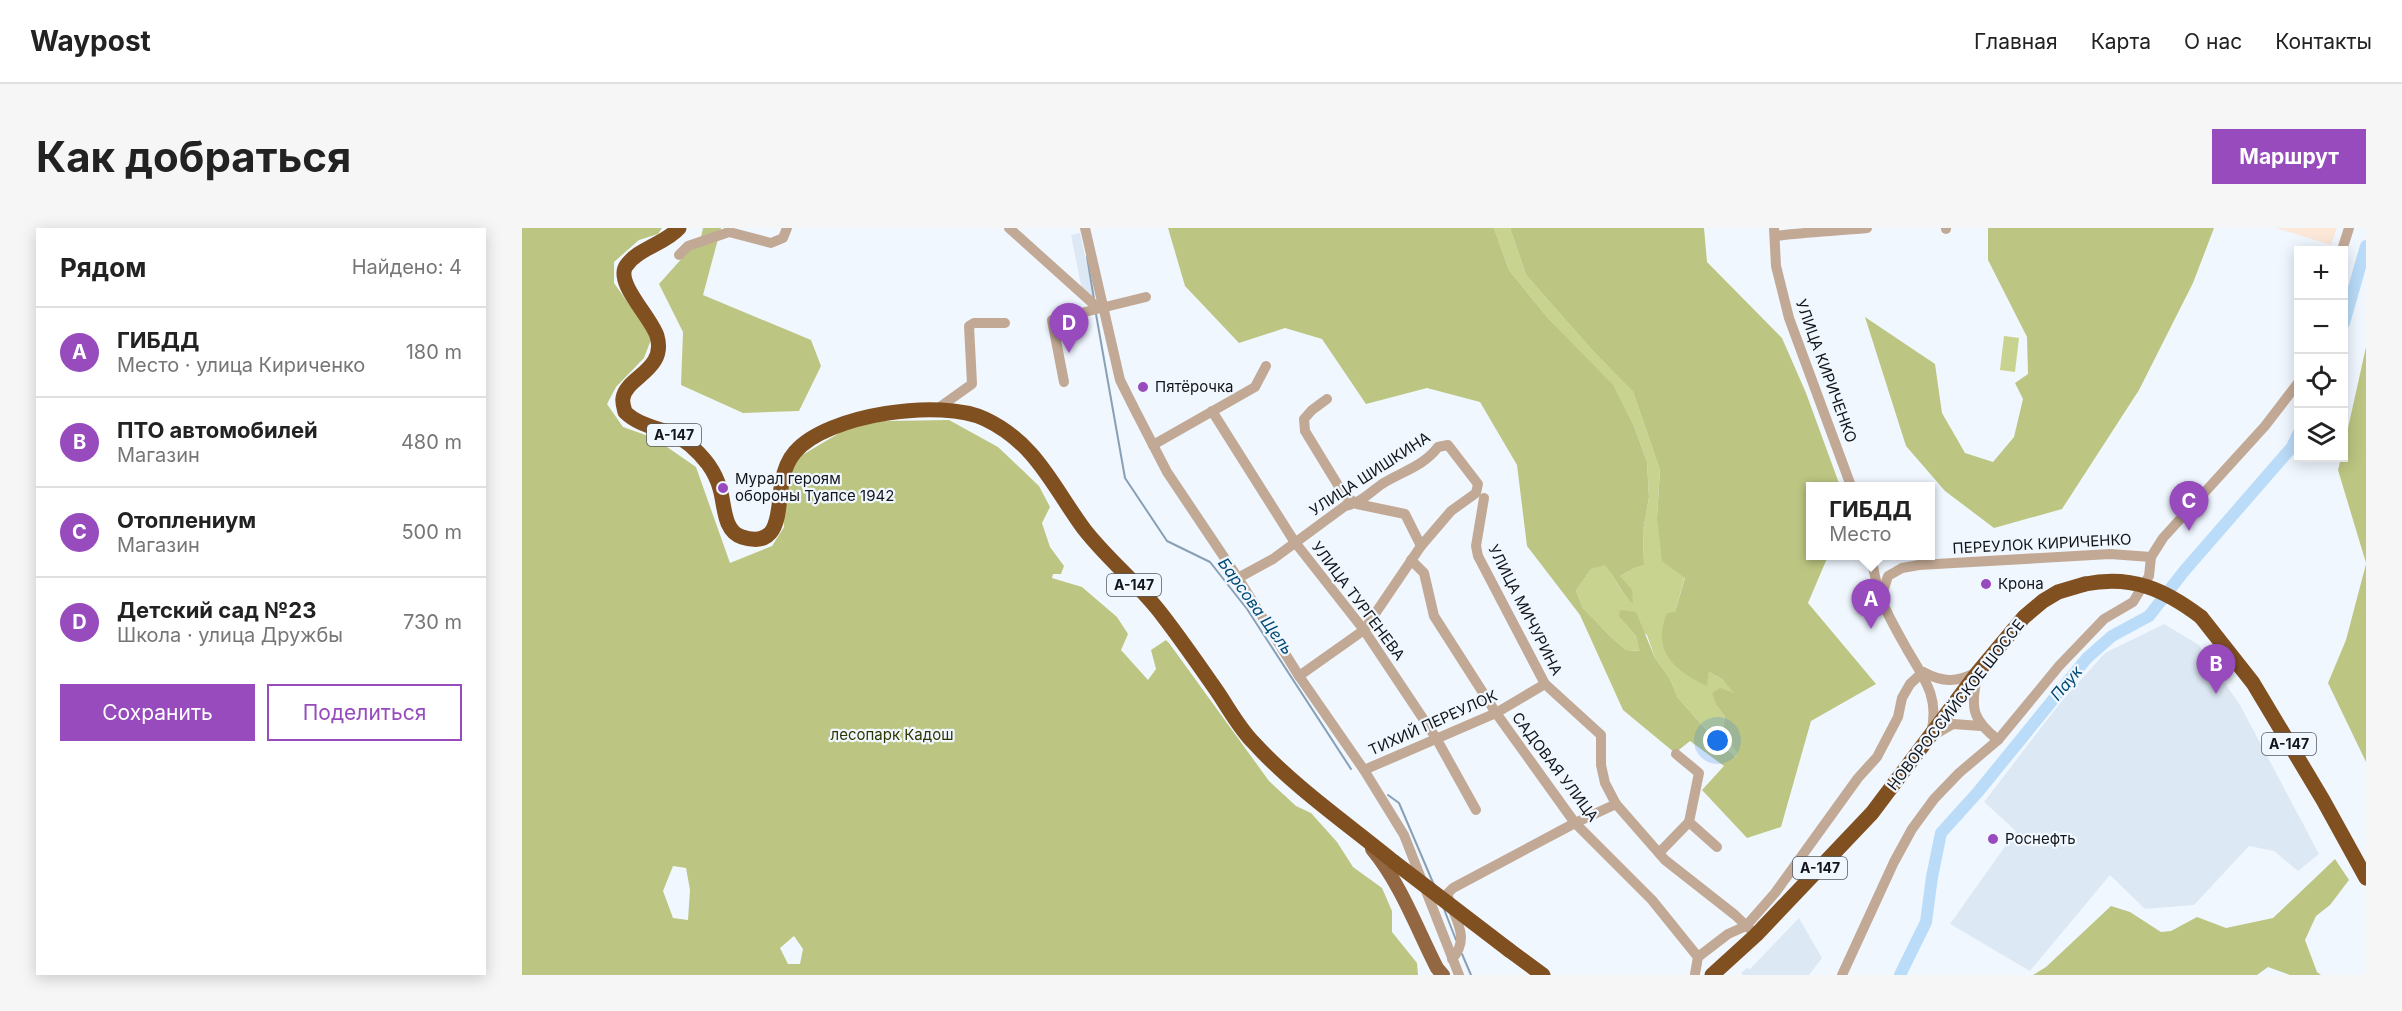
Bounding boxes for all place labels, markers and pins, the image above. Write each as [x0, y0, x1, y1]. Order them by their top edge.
pin: D [1050, 304, 1088, 353]
place label: Пятёрочка [1155, 377, 1234, 396]
marker: Пятёрочка [1136, 380, 1150, 394]
place label: Мурал героям обороны Туапсе 1942 [735, 469, 894, 505]
marker: Мурал героям обороны Туапсе 1942 [716, 481, 730, 495]
pin: C [2170, 482, 2208, 531]
place label: Крона [1998, 574, 2044, 593]
marker: Крона [1979, 577, 1993, 591]
pin: A [1852, 580, 1890, 629]
pin: B [2196, 644, 2236, 694]
place label: Роснефть [2005, 829, 2076, 848]
marker: Роснефть [1986, 832, 2000, 846]

